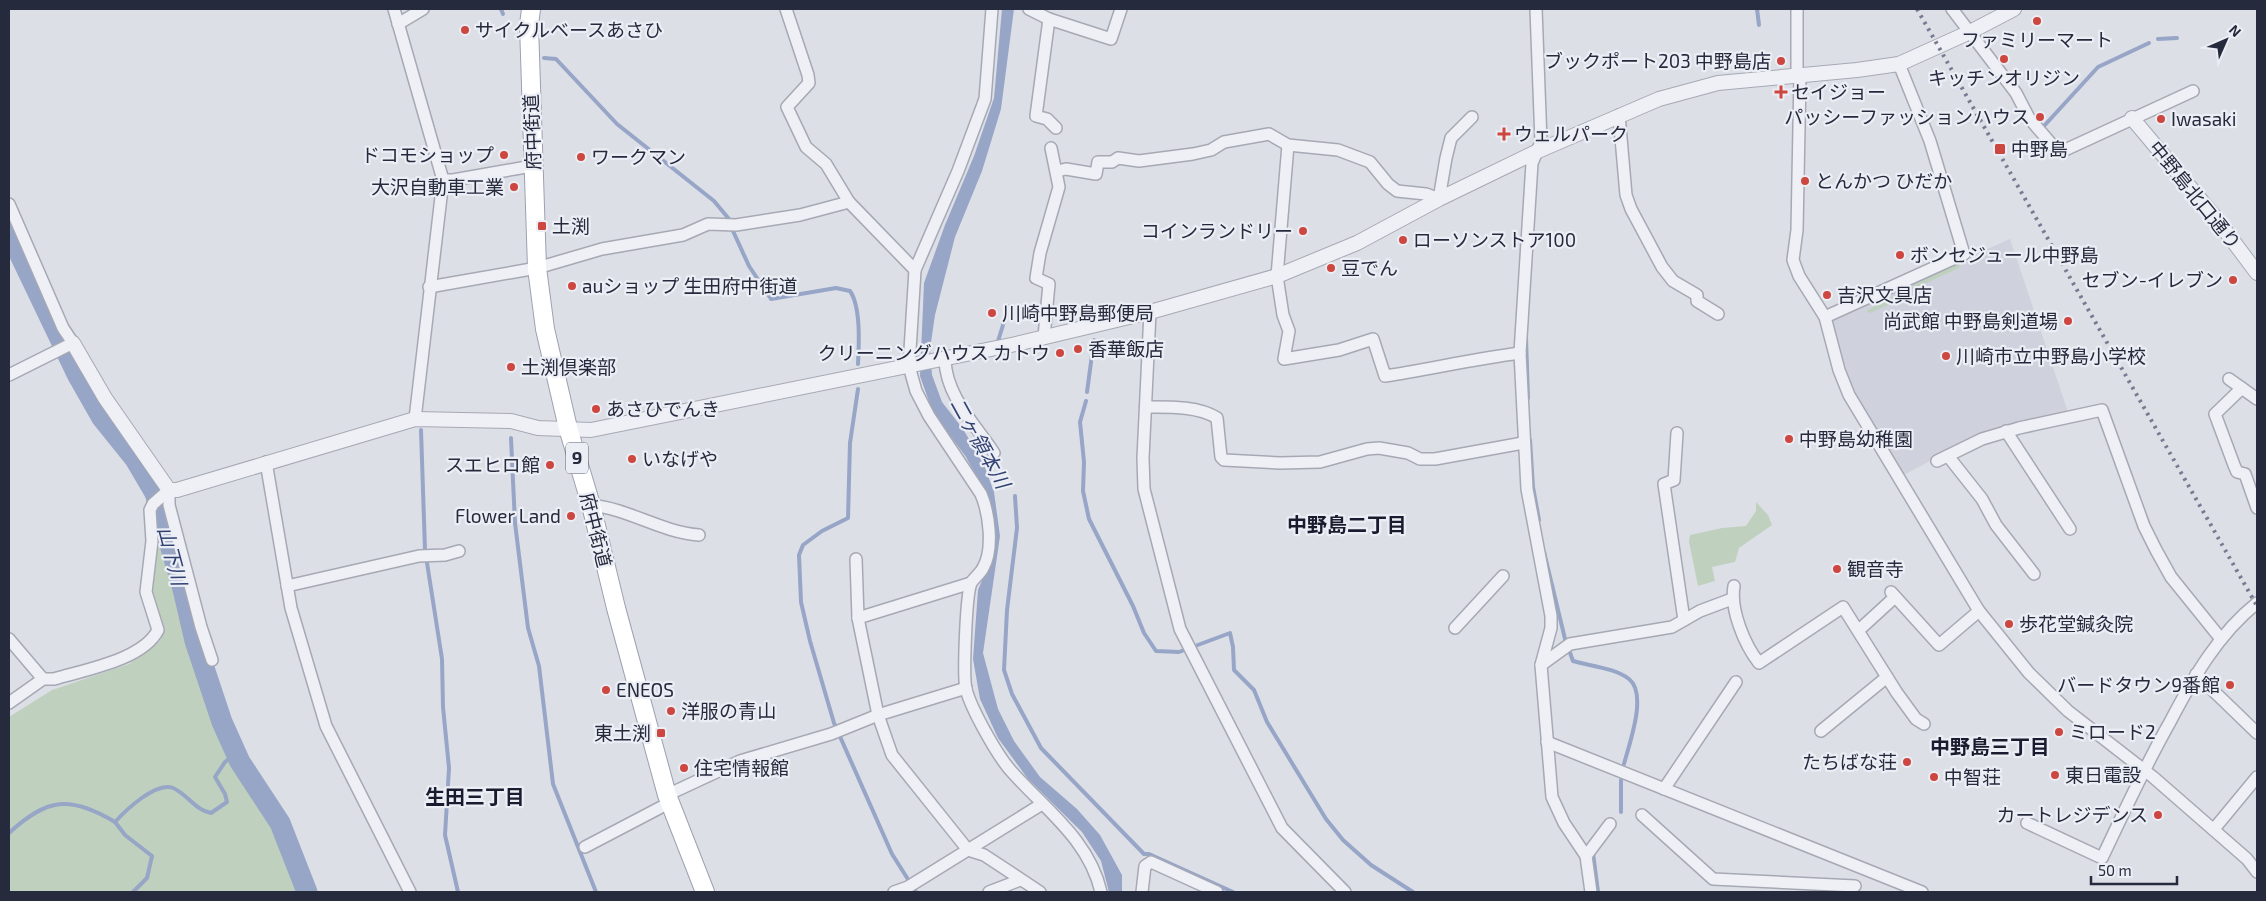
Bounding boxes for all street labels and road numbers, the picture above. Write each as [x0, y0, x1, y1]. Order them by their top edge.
street label: 府中街道 [519, 94, 544, 170]
street label: 中野島北口通り [2145, 136, 2246, 254]
road number: 9 [566, 442, 588, 473]
street label: 府中街道 [576, 490, 617, 570]

